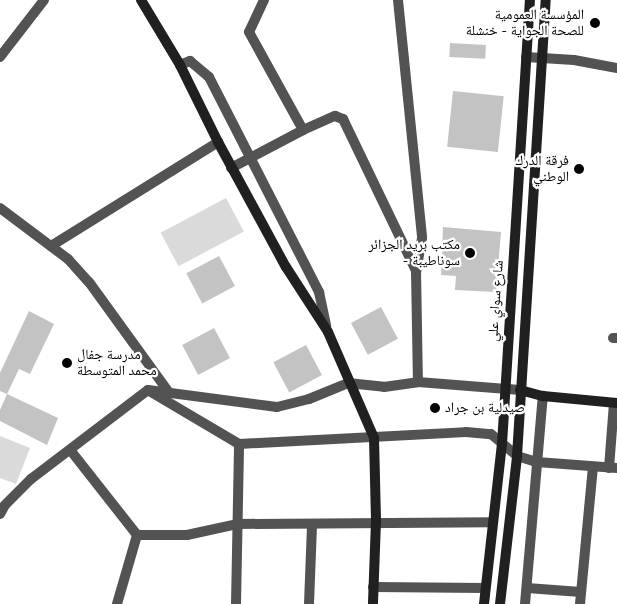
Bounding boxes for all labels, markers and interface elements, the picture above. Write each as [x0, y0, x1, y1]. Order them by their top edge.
place label: المؤسسة العمومية للصحة الجواية - خنشلة [466, 7, 584, 40]
marker: المؤسسة العمومية للصحة الجواية - خنشلة [588, 16, 602, 30]
place label: فرقة الدرك الوطني [516, 153, 569, 186]
marker: فرقة الدرك الوطني [573, 163, 585, 175]
place label: مكتب بريد الجزائر - سوناطيبة [368, 237, 460, 270]
marker: مكتب بريد الجزائر - سوناطيبة [464, 247, 476, 259]
street label: شارع سواي علي [485, 260, 507, 342]
place label: مدرسة جفال محمد المتوسطة [77, 347, 157, 380]
marker: مدرسة جفال محمد المتوسطة [61, 357, 73, 369]
place label: صيدلية بن جراد [445, 400, 525, 416]
marker: صيدلية بن جراد [429, 402, 441, 414]

